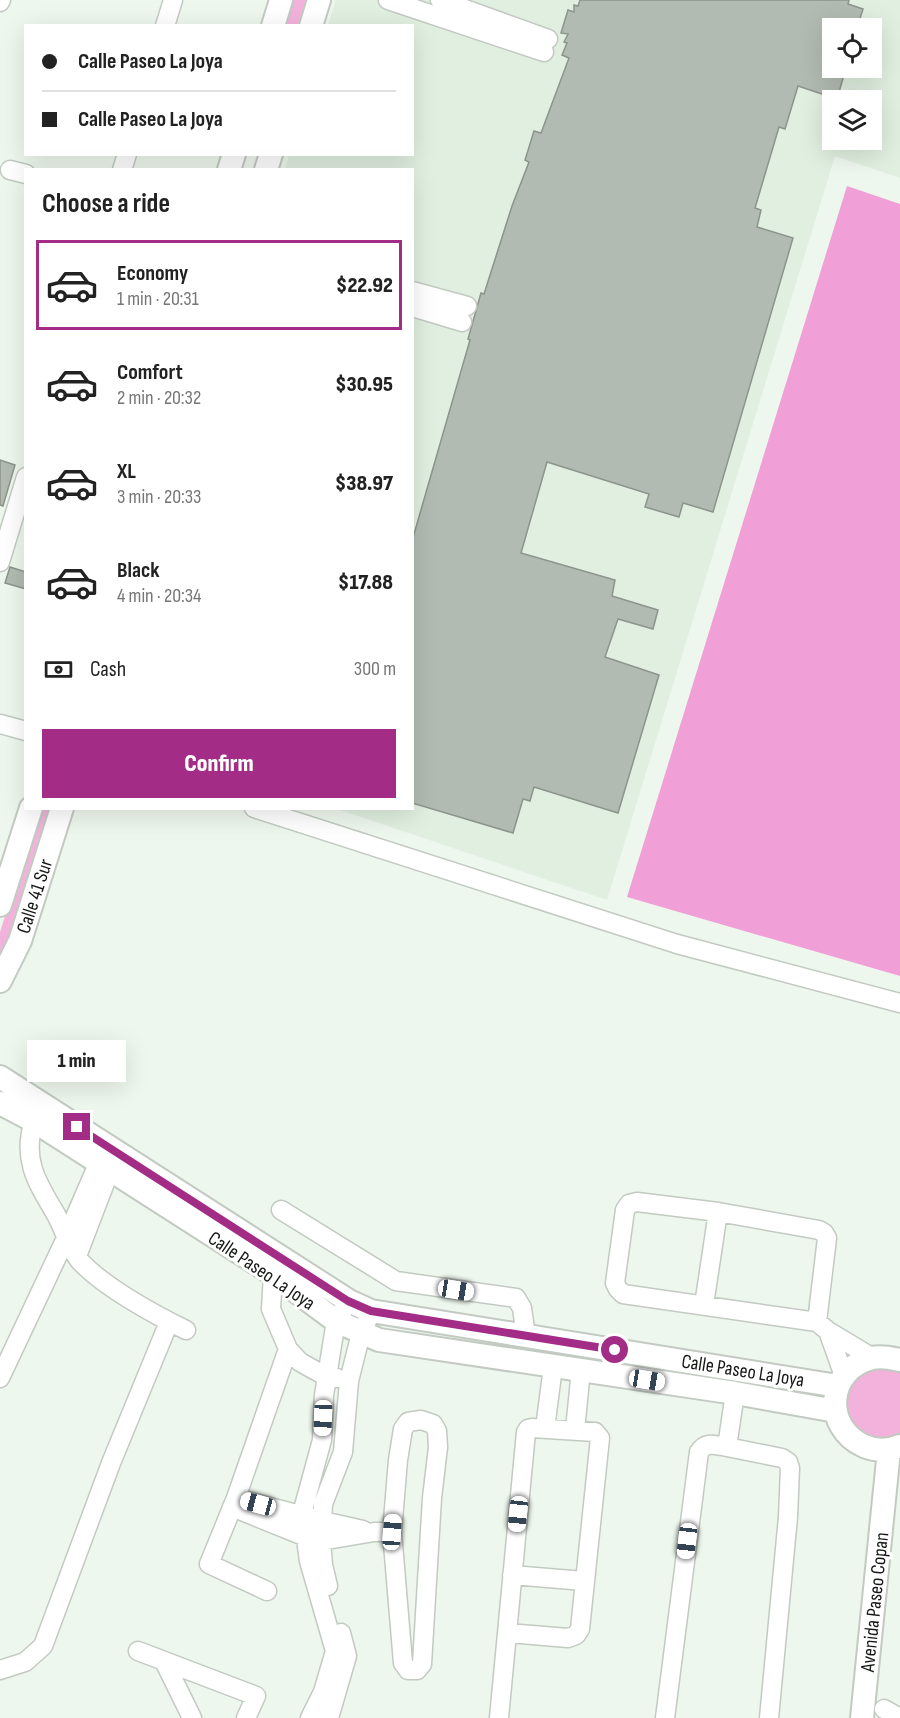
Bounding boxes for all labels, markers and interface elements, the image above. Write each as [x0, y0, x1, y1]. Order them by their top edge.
map controls [822, 18, 882, 150]
button: locate [822, 18, 882, 78]
text: Calle Paseo La Joya [78, 48, 223, 75]
button: layers [822, 90, 882, 150]
text: Calle Paseo La Joya [78, 106, 223, 133]
text: Choose a ride [42, 188, 170, 220]
icon: car [45, 258, 99, 312]
text: Economy [117, 260, 188, 287]
text: $22.92 [336, 272, 393, 299]
text: 1 min · 20:31 [117, 287, 199, 311]
icon: car [45, 357, 99, 411]
text: Comfort [117, 359, 183, 386]
text: $30.95 [335, 371, 393, 398]
text: 2 min · 20:32 [117, 386, 201, 410]
icon: car [45, 456, 99, 510]
text: XL [117, 458, 136, 485]
text: $38.97 [335, 470, 393, 497]
text: 3 min · 20:33 [117, 485, 202, 509]
icon: car [45, 555, 99, 609]
text: Black [117, 557, 159, 584]
text: $17.88 [338, 569, 393, 596]
text: 4 min · 20:34 [117, 584, 201, 608]
icon: cash [42, 653, 75, 686]
text: Cash [90, 656, 126, 683]
text: 300 m [354, 657, 396, 681]
button: Confirm [42, 729, 396, 798]
street label: Calle 41 Sur [12, 856, 58, 937]
callout: 1 min [28, 1040, 127, 1082]
text: 1 min [57, 1049, 96, 1073]
route end [63, 1113, 90, 1140]
street label: Calle Paseo La Joya [203, 1226, 320, 1315]
car [437, 1278, 475, 1302]
route start [601, 1336, 628, 1363]
street label: Calle Paseo La Joya [680, 1349, 806, 1393]
car [628, 1368, 666, 1392]
car [313, 1400, 333, 1436]
car [238, 1491, 278, 1517]
car [507, 1495, 529, 1533]
car [382, 1513, 402, 1551]
car [676, 1522, 698, 1560]
street label: Avenida Paseo Copan [856, 1531, 894, 1674]

